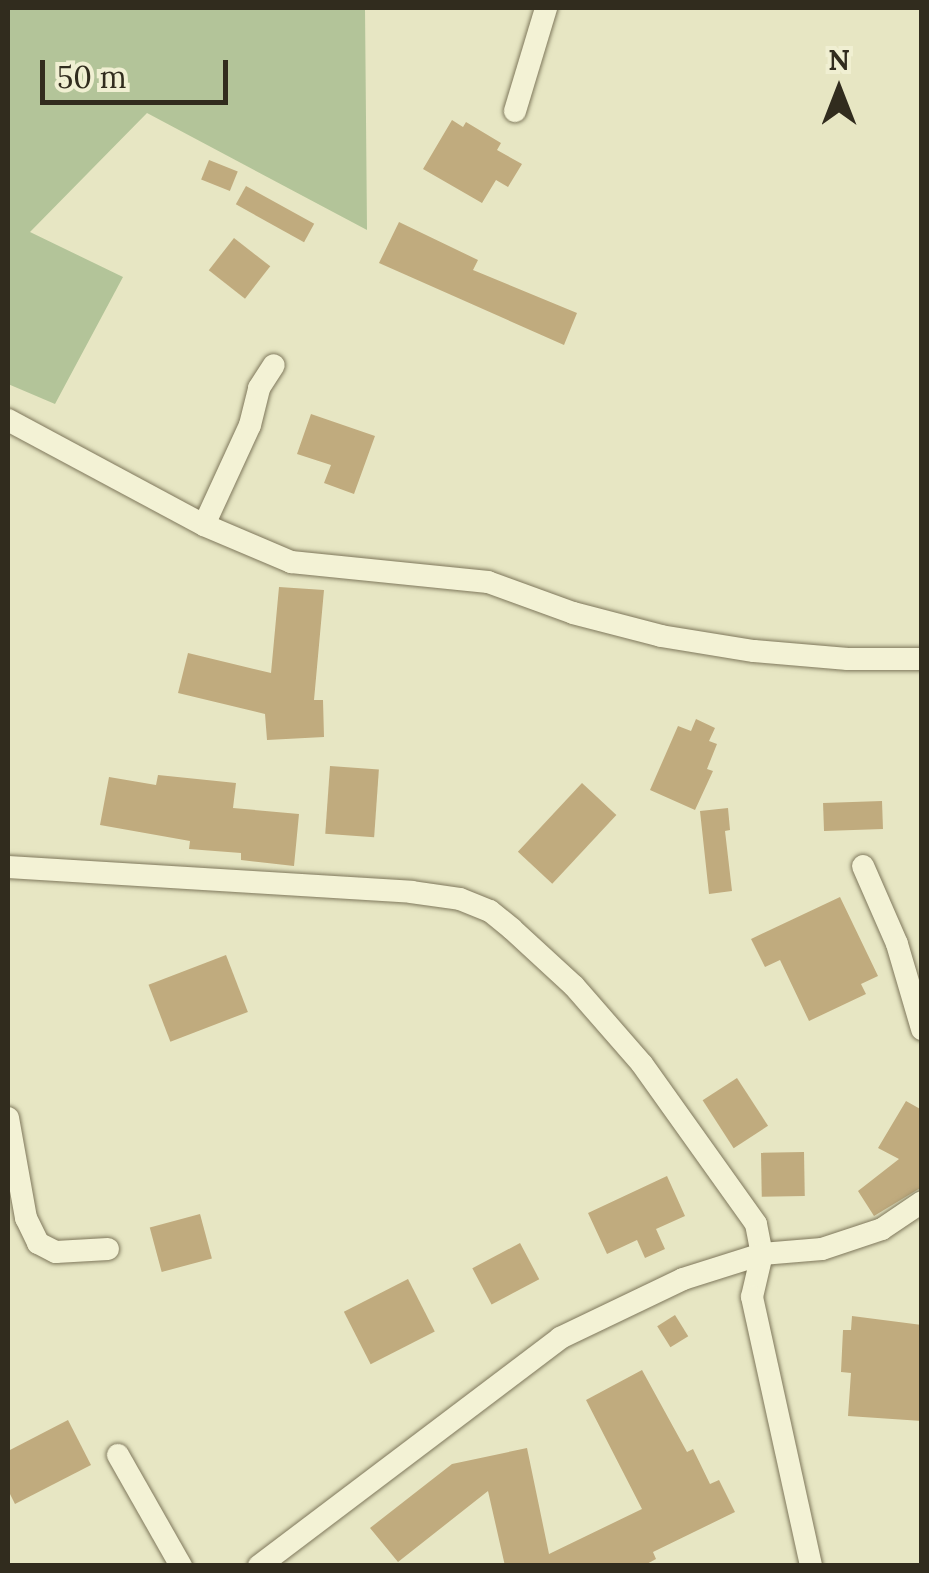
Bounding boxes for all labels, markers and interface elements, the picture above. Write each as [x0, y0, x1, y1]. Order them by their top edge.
scale bar [45, 40, 232, 102]
north arrow [789, 40, 889, 140]
text: N [828, 42, 850, 78]
text: 50 m [57, 58, 127, 96]

